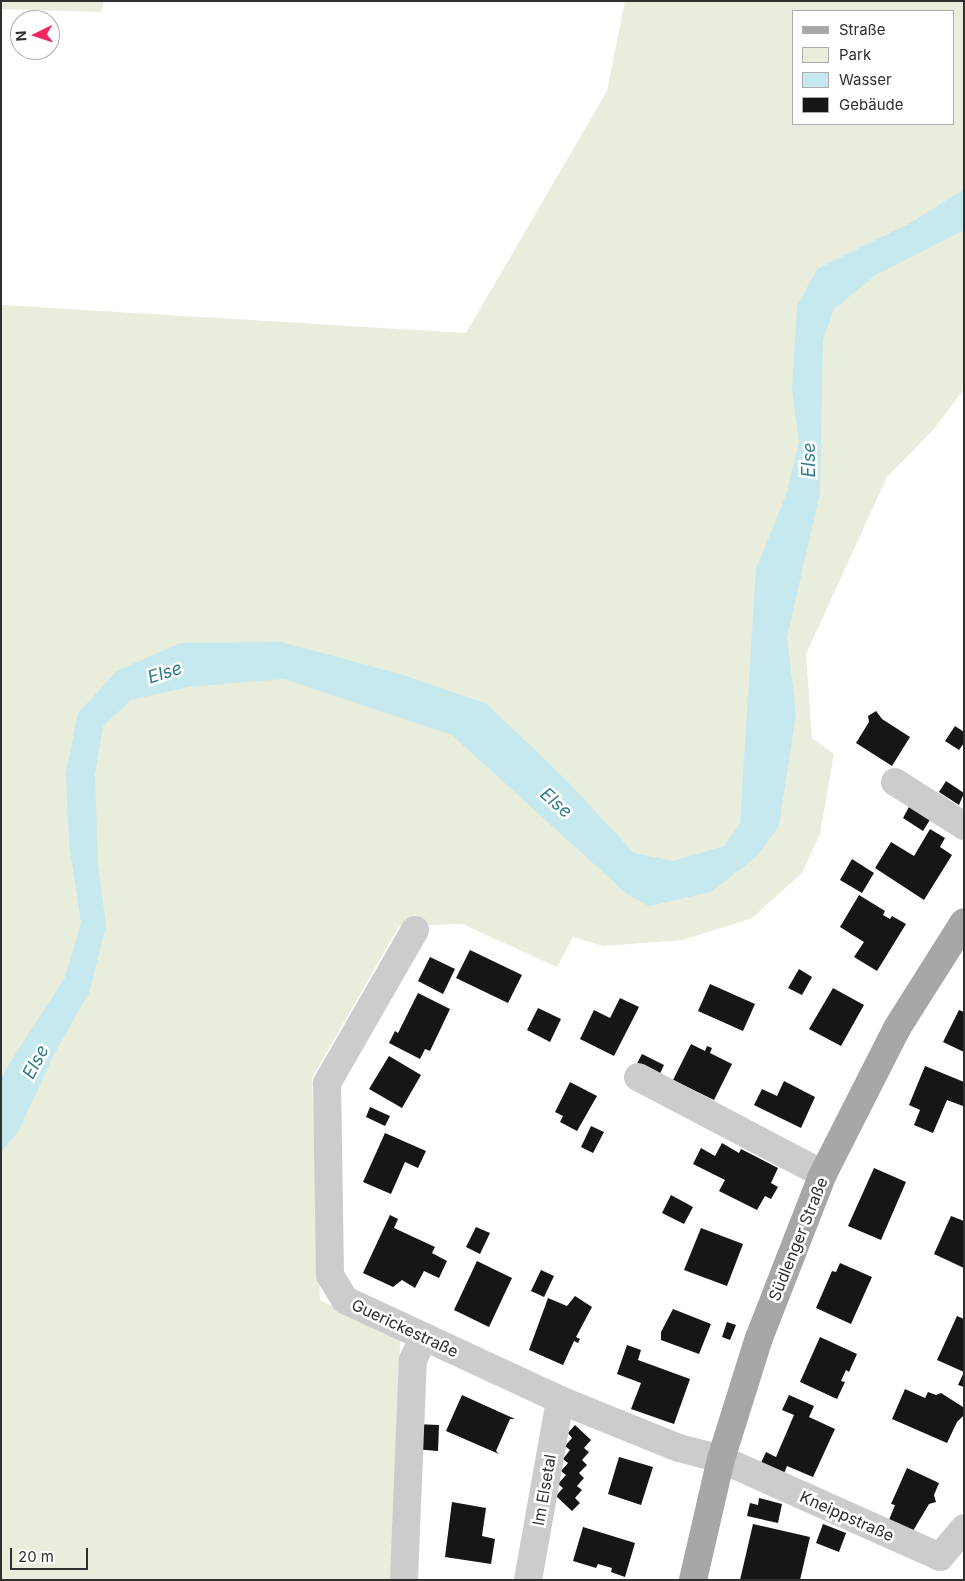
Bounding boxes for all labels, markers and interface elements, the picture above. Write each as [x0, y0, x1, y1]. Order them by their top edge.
north arrow [10, 10, 60, 60]
legend [792, 10, 955, 125]
text: Straße [839, 20, 886, 39]
text: N [12, 30, 29, 42]
text: Park [839, 45, 871, 64]
text: Wasser [839, 70, 892, 89]
text: Gebäude [839, 95, 904, 114]
water label: Else [798, 442, 820, 478]
water label: Else [145, 657, 185, 689]
water label: Else [536, 783, 576, 823]
water label: Else [18, 1041, 54, 1083]
street label: Südlenger Straße [764, 1174, 832, 1304]
street label: Guerickestraße [349, 1295, 461, 1361]
street label: Im Elsetal [528, 1453, 560, 1527]
street label: Kneippstraße [797, 1487, 897, 1545]
scale bar [12, 1538, 90, 1570]
text: 20 m [18, 1547, 54, 1566]

